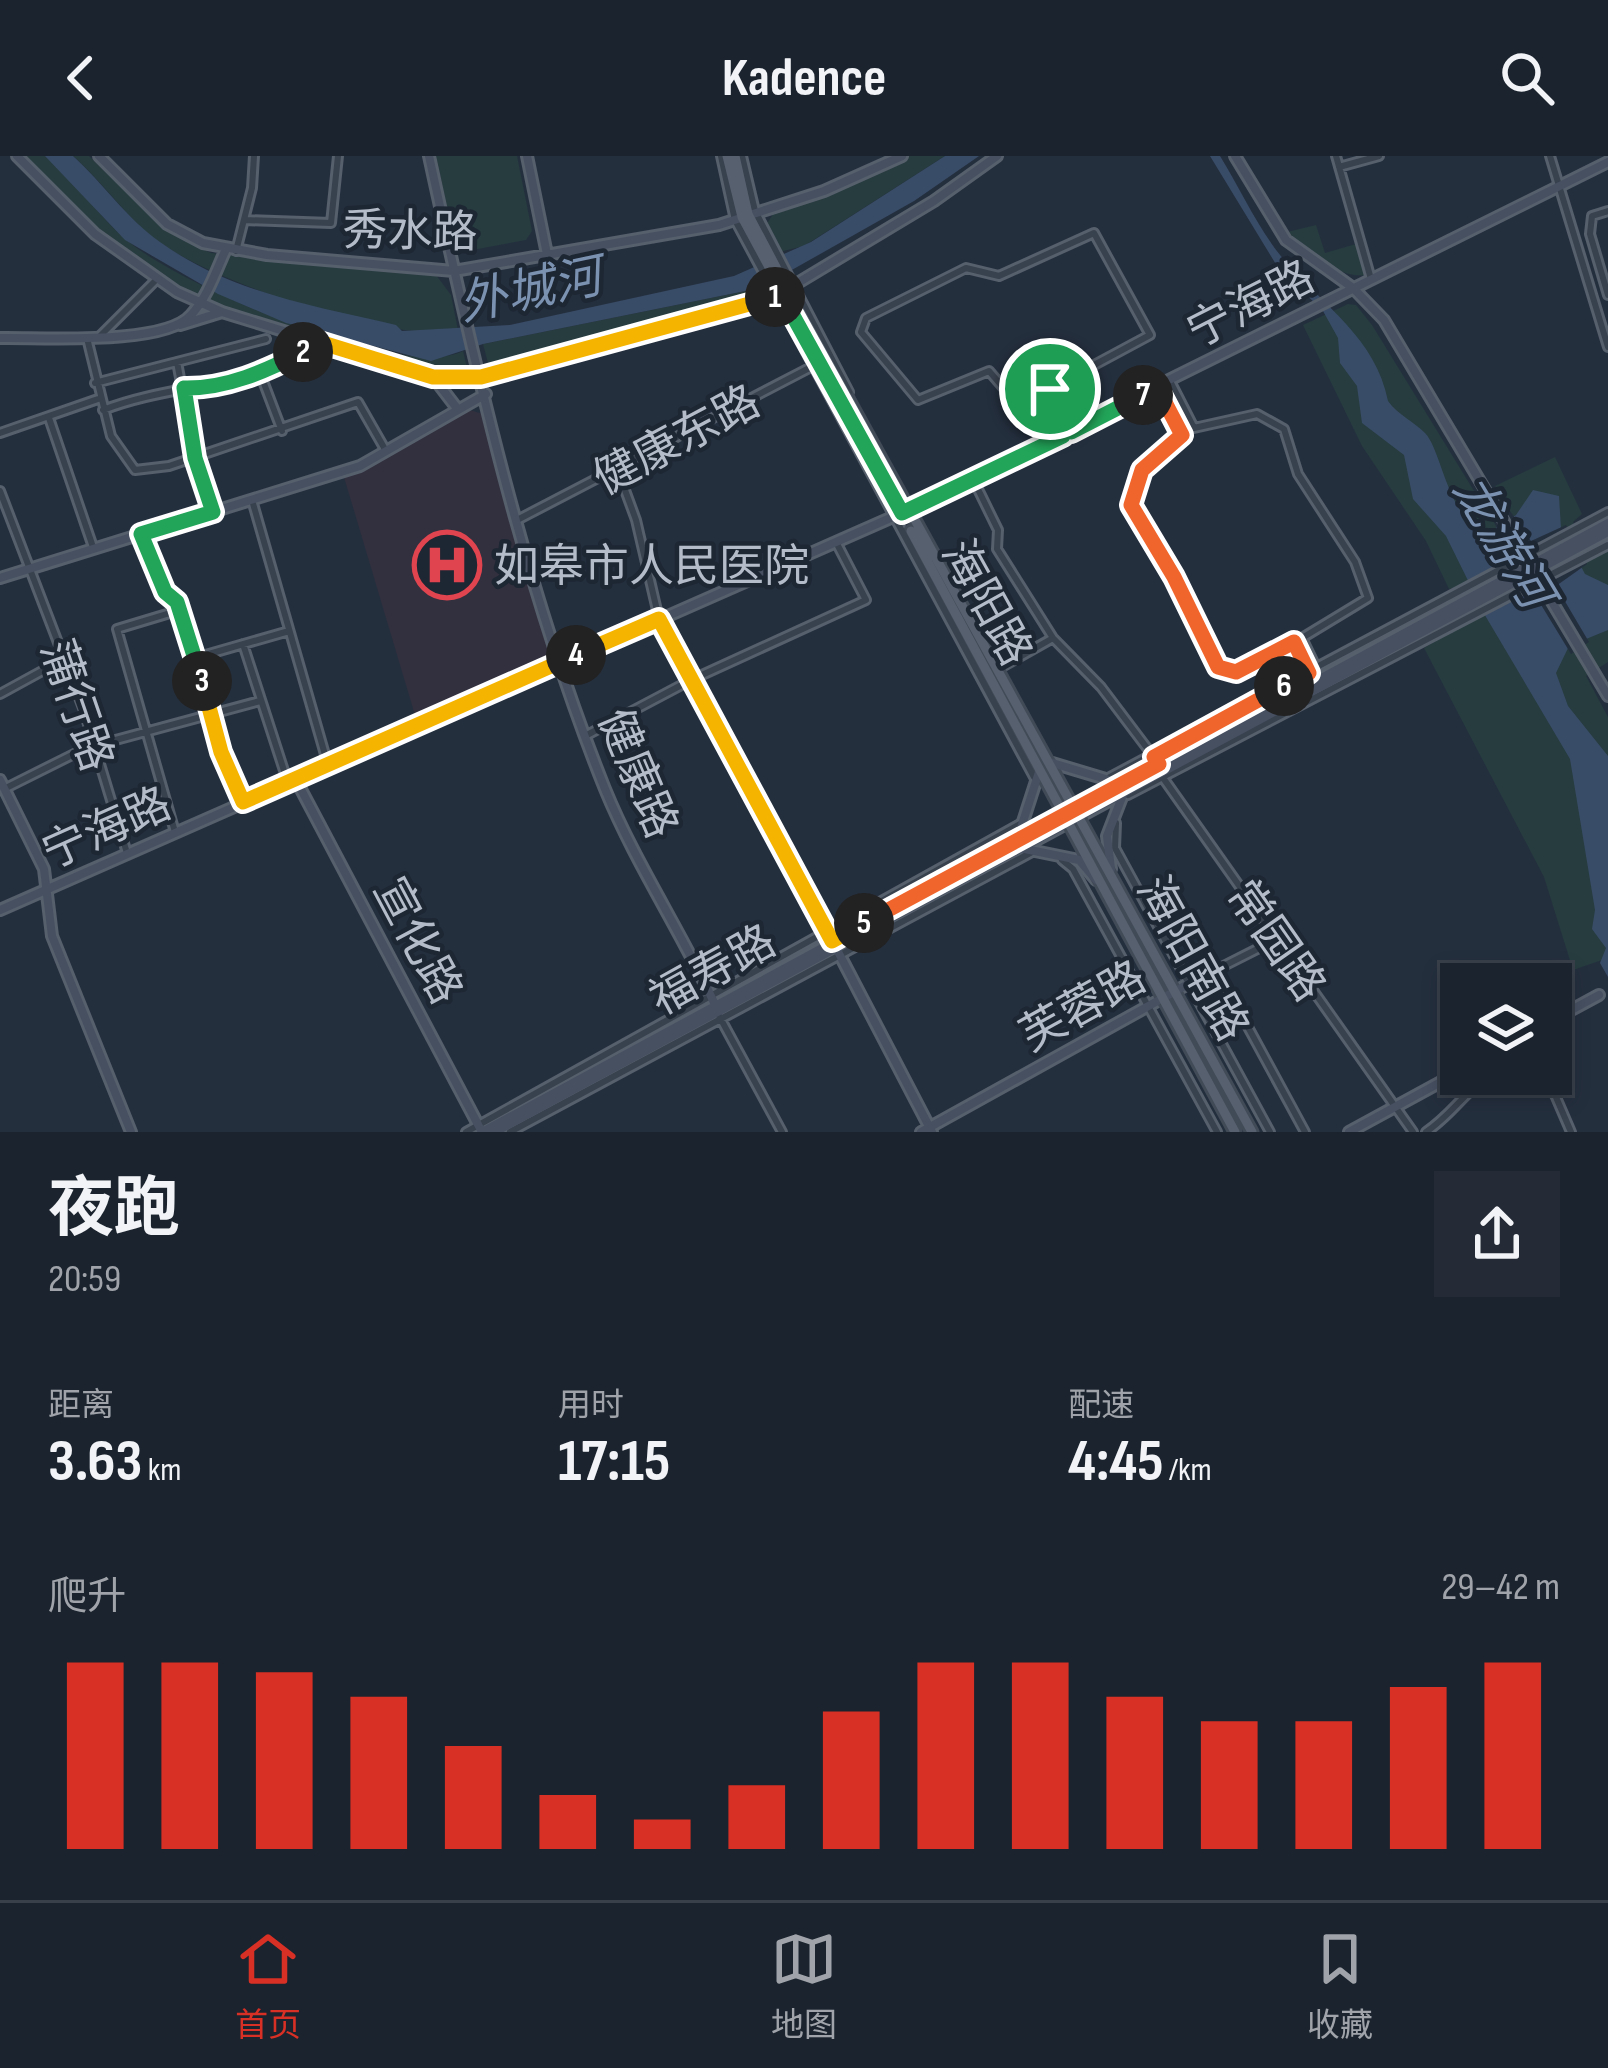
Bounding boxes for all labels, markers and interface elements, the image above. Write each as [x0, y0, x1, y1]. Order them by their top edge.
icon: back [48, 45, 114, 111]
icon: search [1494, 45, 1560, 111]
text: Kadence [722, 46, 886, 111]
street label: 秀水路 [342, 204, 478, 261]
water label: 外城河 [454, 247, 615, 334]
street label: 宁海路 [1179, 250, 1324, 360]
pin: 1 [745, 267, 805, 327]
text: 1 [769, 277, 781, 317]
pin: 2 [273, 322, 333, 382]
text: 2 [296, 332, 310, 372]
pin [999, 338, 1101, 440]
icon: arrive [1017, 356, 1083, 422]
pin: 7 [1113, 365, 1173, 425]
street label: 健康东路 [585, 375, 770, 508]
text: 7 [1136, 375, 1150, 415]
water label: 龙游河 [1440, 466, 1567, 626]
hospital icon: 如皋市人民医院 [412, 530, 482, 600]
street label: 海阳路 [929, 531, 1043, 676]
place label: 如皋市人民医院 [494, 540, 809, 595]
pin: 4 [546, 625, 606, 685]
street label: 蒲行路 [28, 633, 124, 779]
text: 4 [568, 635, 584, 675]
pin: 3 [172, 651, 232, 711]
pin: 6 [1254, 656, 1314, 716]
text: 3 [195, 661, 209, 701]
text: 6 [1276, 666, 1292, 706]
street label: 健康路 [585, 701, 688, 847]
street label: 宁海路 [34, 777, 180, 882]
street label: 海阳南路 [1124, 867, 1260, 1051]
street label: 宣化路 [361, 869, 473, 1014]
street label: 常园路 [1214, 870, 1336, 1013]
pin: 5 [834, 893, 894, 953]
text: 5 [857, 903, 871, 943]
street label: 福寿路 [641, 914, 786, 1028]
street label: 芙蓉路 [1011, 950, 1156, 1064]
map controls [1440, 963, 1572, 1095]
button: layers [1440, 963, 1572, 1095]
text: 夜跑 [48, 1171, 180, 1250]
button: share [1434, 1171, 1560, 1297]
text: 20:59 [48, 1256, 121, 1303]
text: 距离 [48, 1386, 114, 1426]
text: 用时 [558, 1386, 624, 1426]
text: 配速 [1068, 1386, 1134, 1426]
text: 3.63 [48, 1426, 142, 1498]
text: 17:15 [558, 1426, 670, 1498]
text: 4:45 [1068, 1426, 1164, 1498]
text: km [142, 1450, 181, 1490]
text: /km [1164, 1450, 1212, 1490]
text: 29–42 m [1441, 1564, 1560, 1611]
text: 爬升 [48, 1574, 126, 1621]
tab: 首页 [235, 1926, 301, 2046]
tab: 地图 [771, 1926, 837, 2046]
tab: 收藏 [1307, 1926, 1373, 2046]

